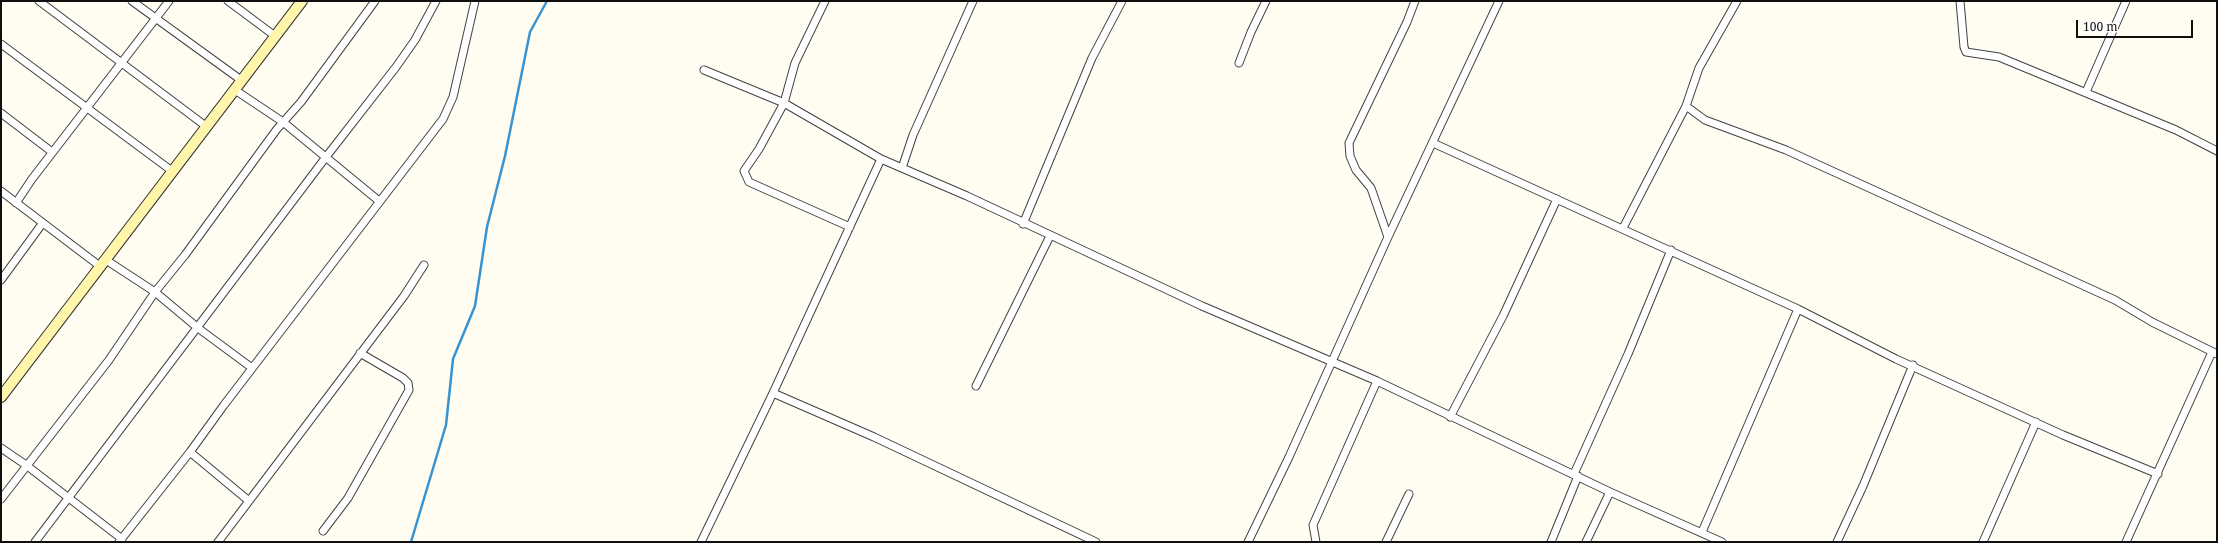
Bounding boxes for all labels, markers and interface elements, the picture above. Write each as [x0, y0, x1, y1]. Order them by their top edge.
scale bar [2078, 12, 2195, 38]
text: 100 m [2083, 18, 2118, 35]

